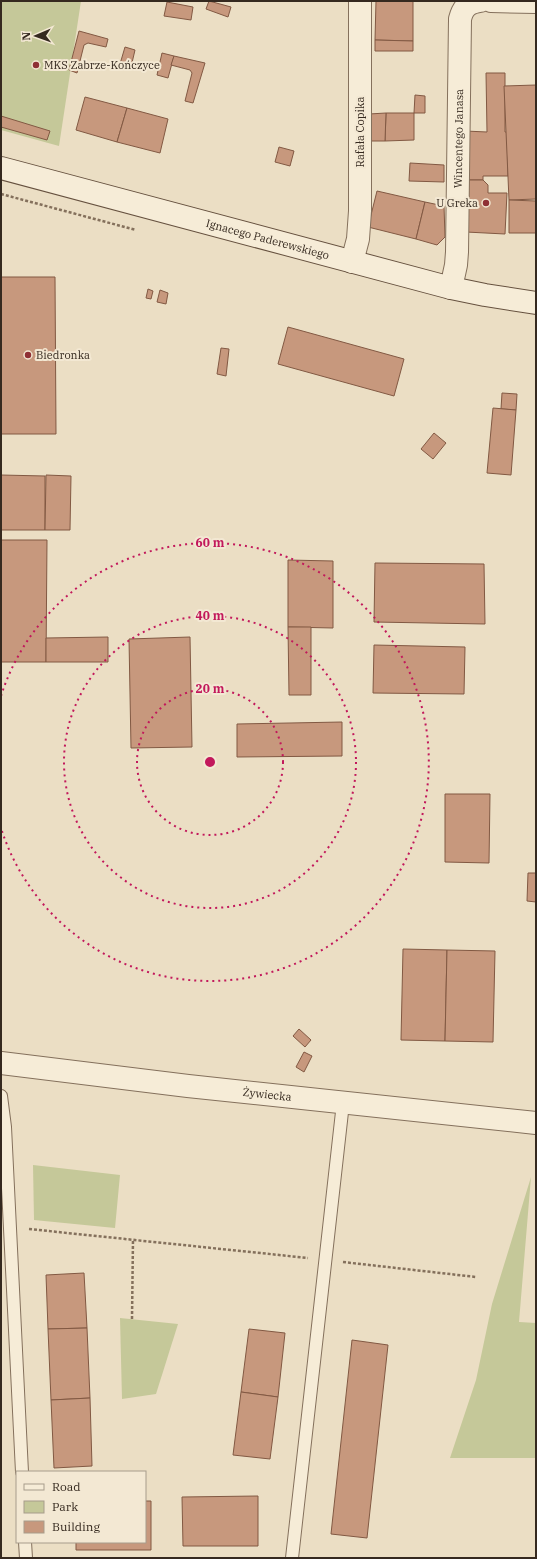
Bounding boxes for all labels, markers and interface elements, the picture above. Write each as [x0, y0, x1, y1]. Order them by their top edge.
north arrow [16, 16, 56, 56]
text: N [19, 31, 33, 41]
place label: MKS Zabrze-Kończyce [44, 58, 160, 72]
marker: MKS Zabrze-Kończyce [31, 60, 41, 70]
street label: Wincentego Janasa [451, 89, 466, 188]
street label: Rafała Copika [353, 97, 367, 167]
place label: U Greka [436, 196, 478, 210]
marker: U Greka [481, 198, 491, 208]
street label: Ignacego Paderewskiego [205, 216, 331, 262]
place label: Biedronka [36, 348, 90, 362]
marker: Biedronka [23, 350, 33, 360]
text: 60 m [196, 535, 225, 550]
text: 40 m [196, 608, 225, 623]
text: 20 m [196, 681, 225, 696]
centre of rings [203, 755, 217, 769]
street label: Żywiecka [242, 1085, 292, 1104]
legend [16, 1471, 146, 1543]
text: Road [52, 1479, 81, 1494]
text: Park [52, 1499, 78, 1514]
text: Building [52, 1519, 100, 1534]

